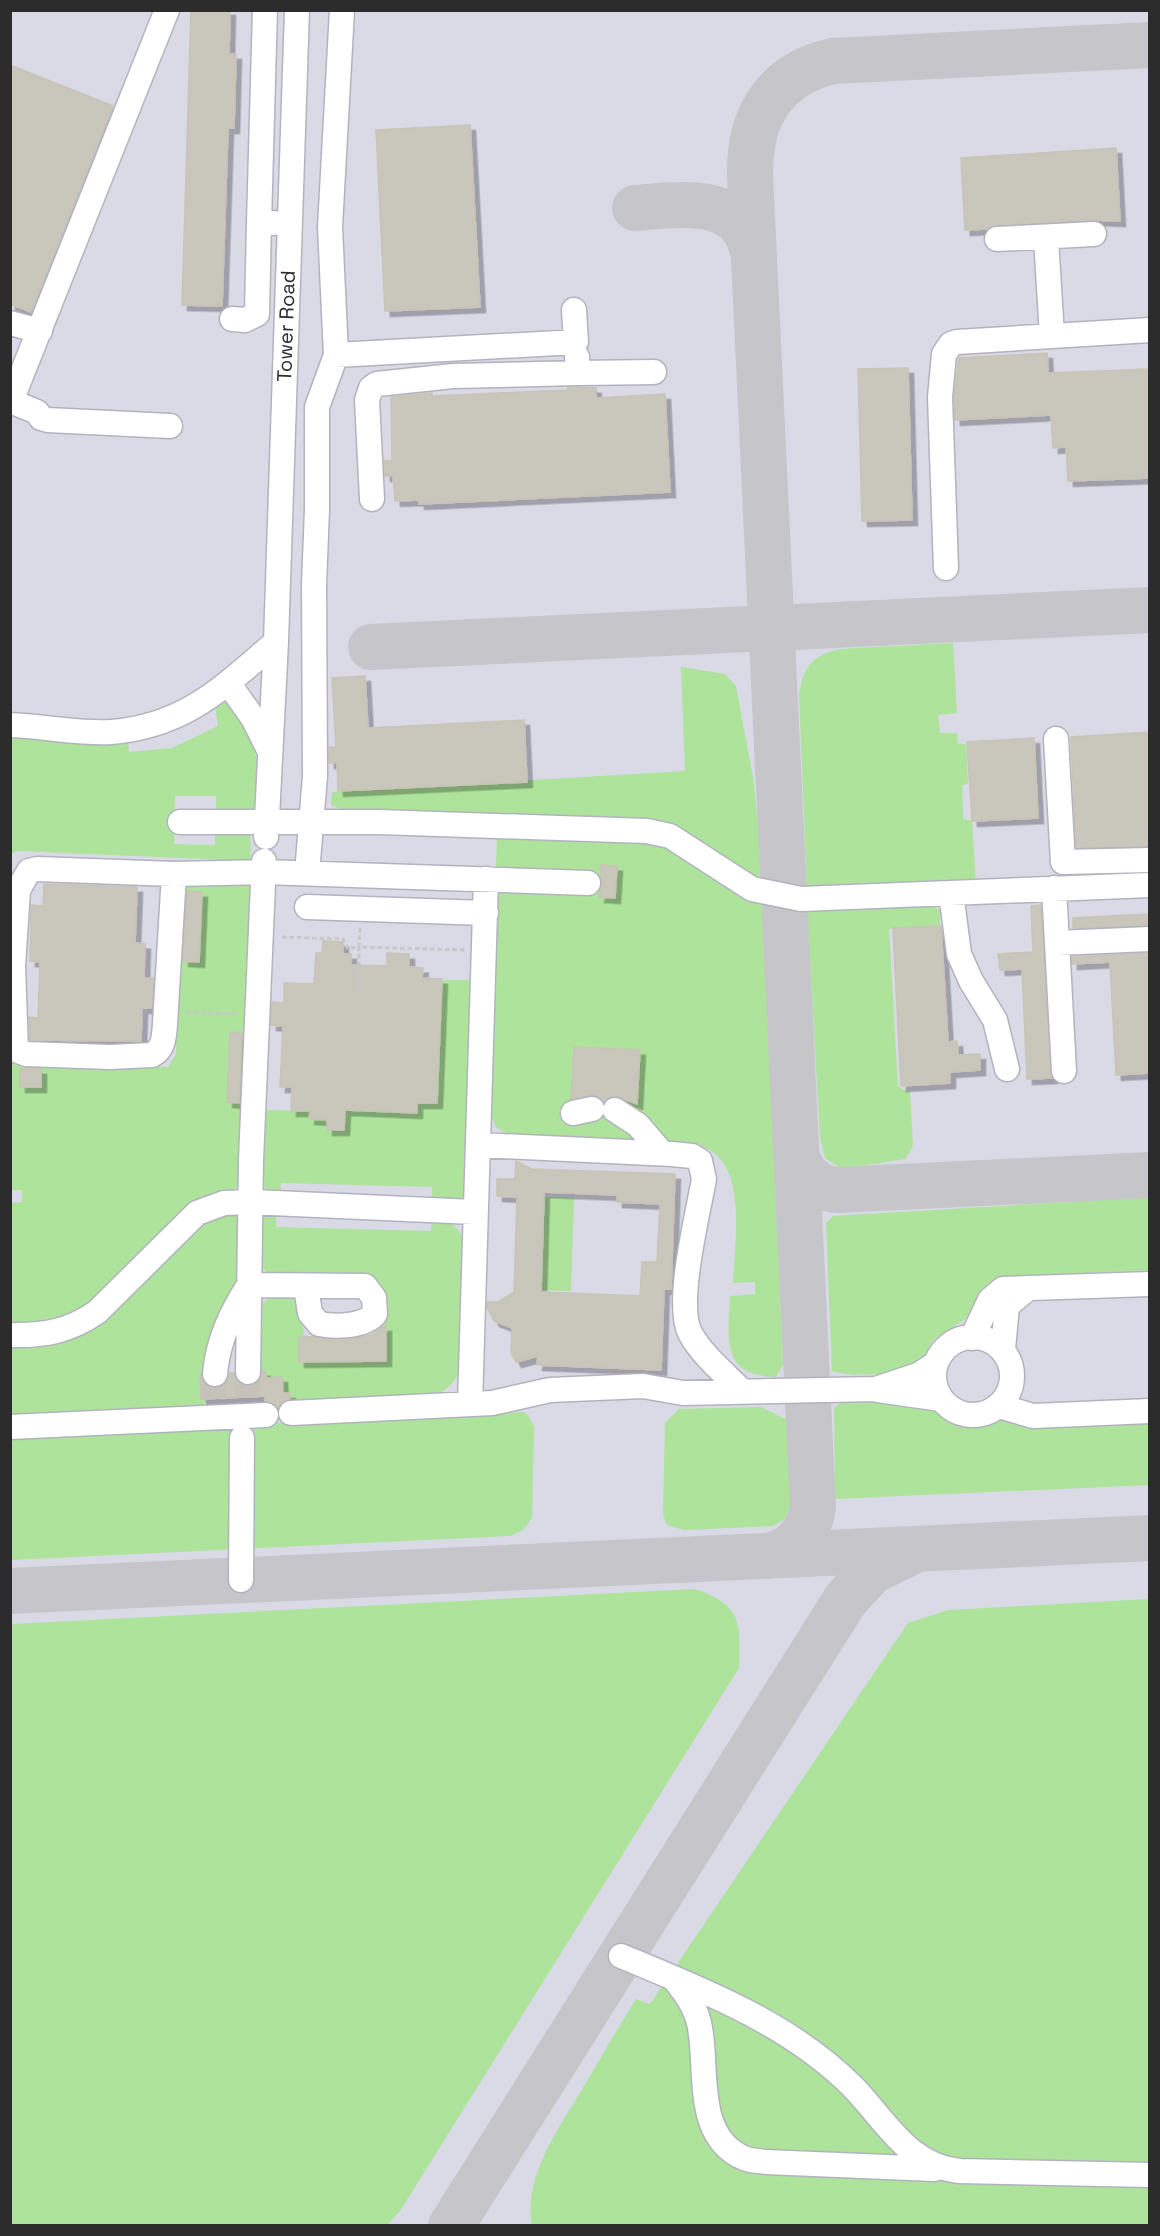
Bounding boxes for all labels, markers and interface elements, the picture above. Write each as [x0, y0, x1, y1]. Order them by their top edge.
street label: Tower Road [271, 270, 301, 382]

